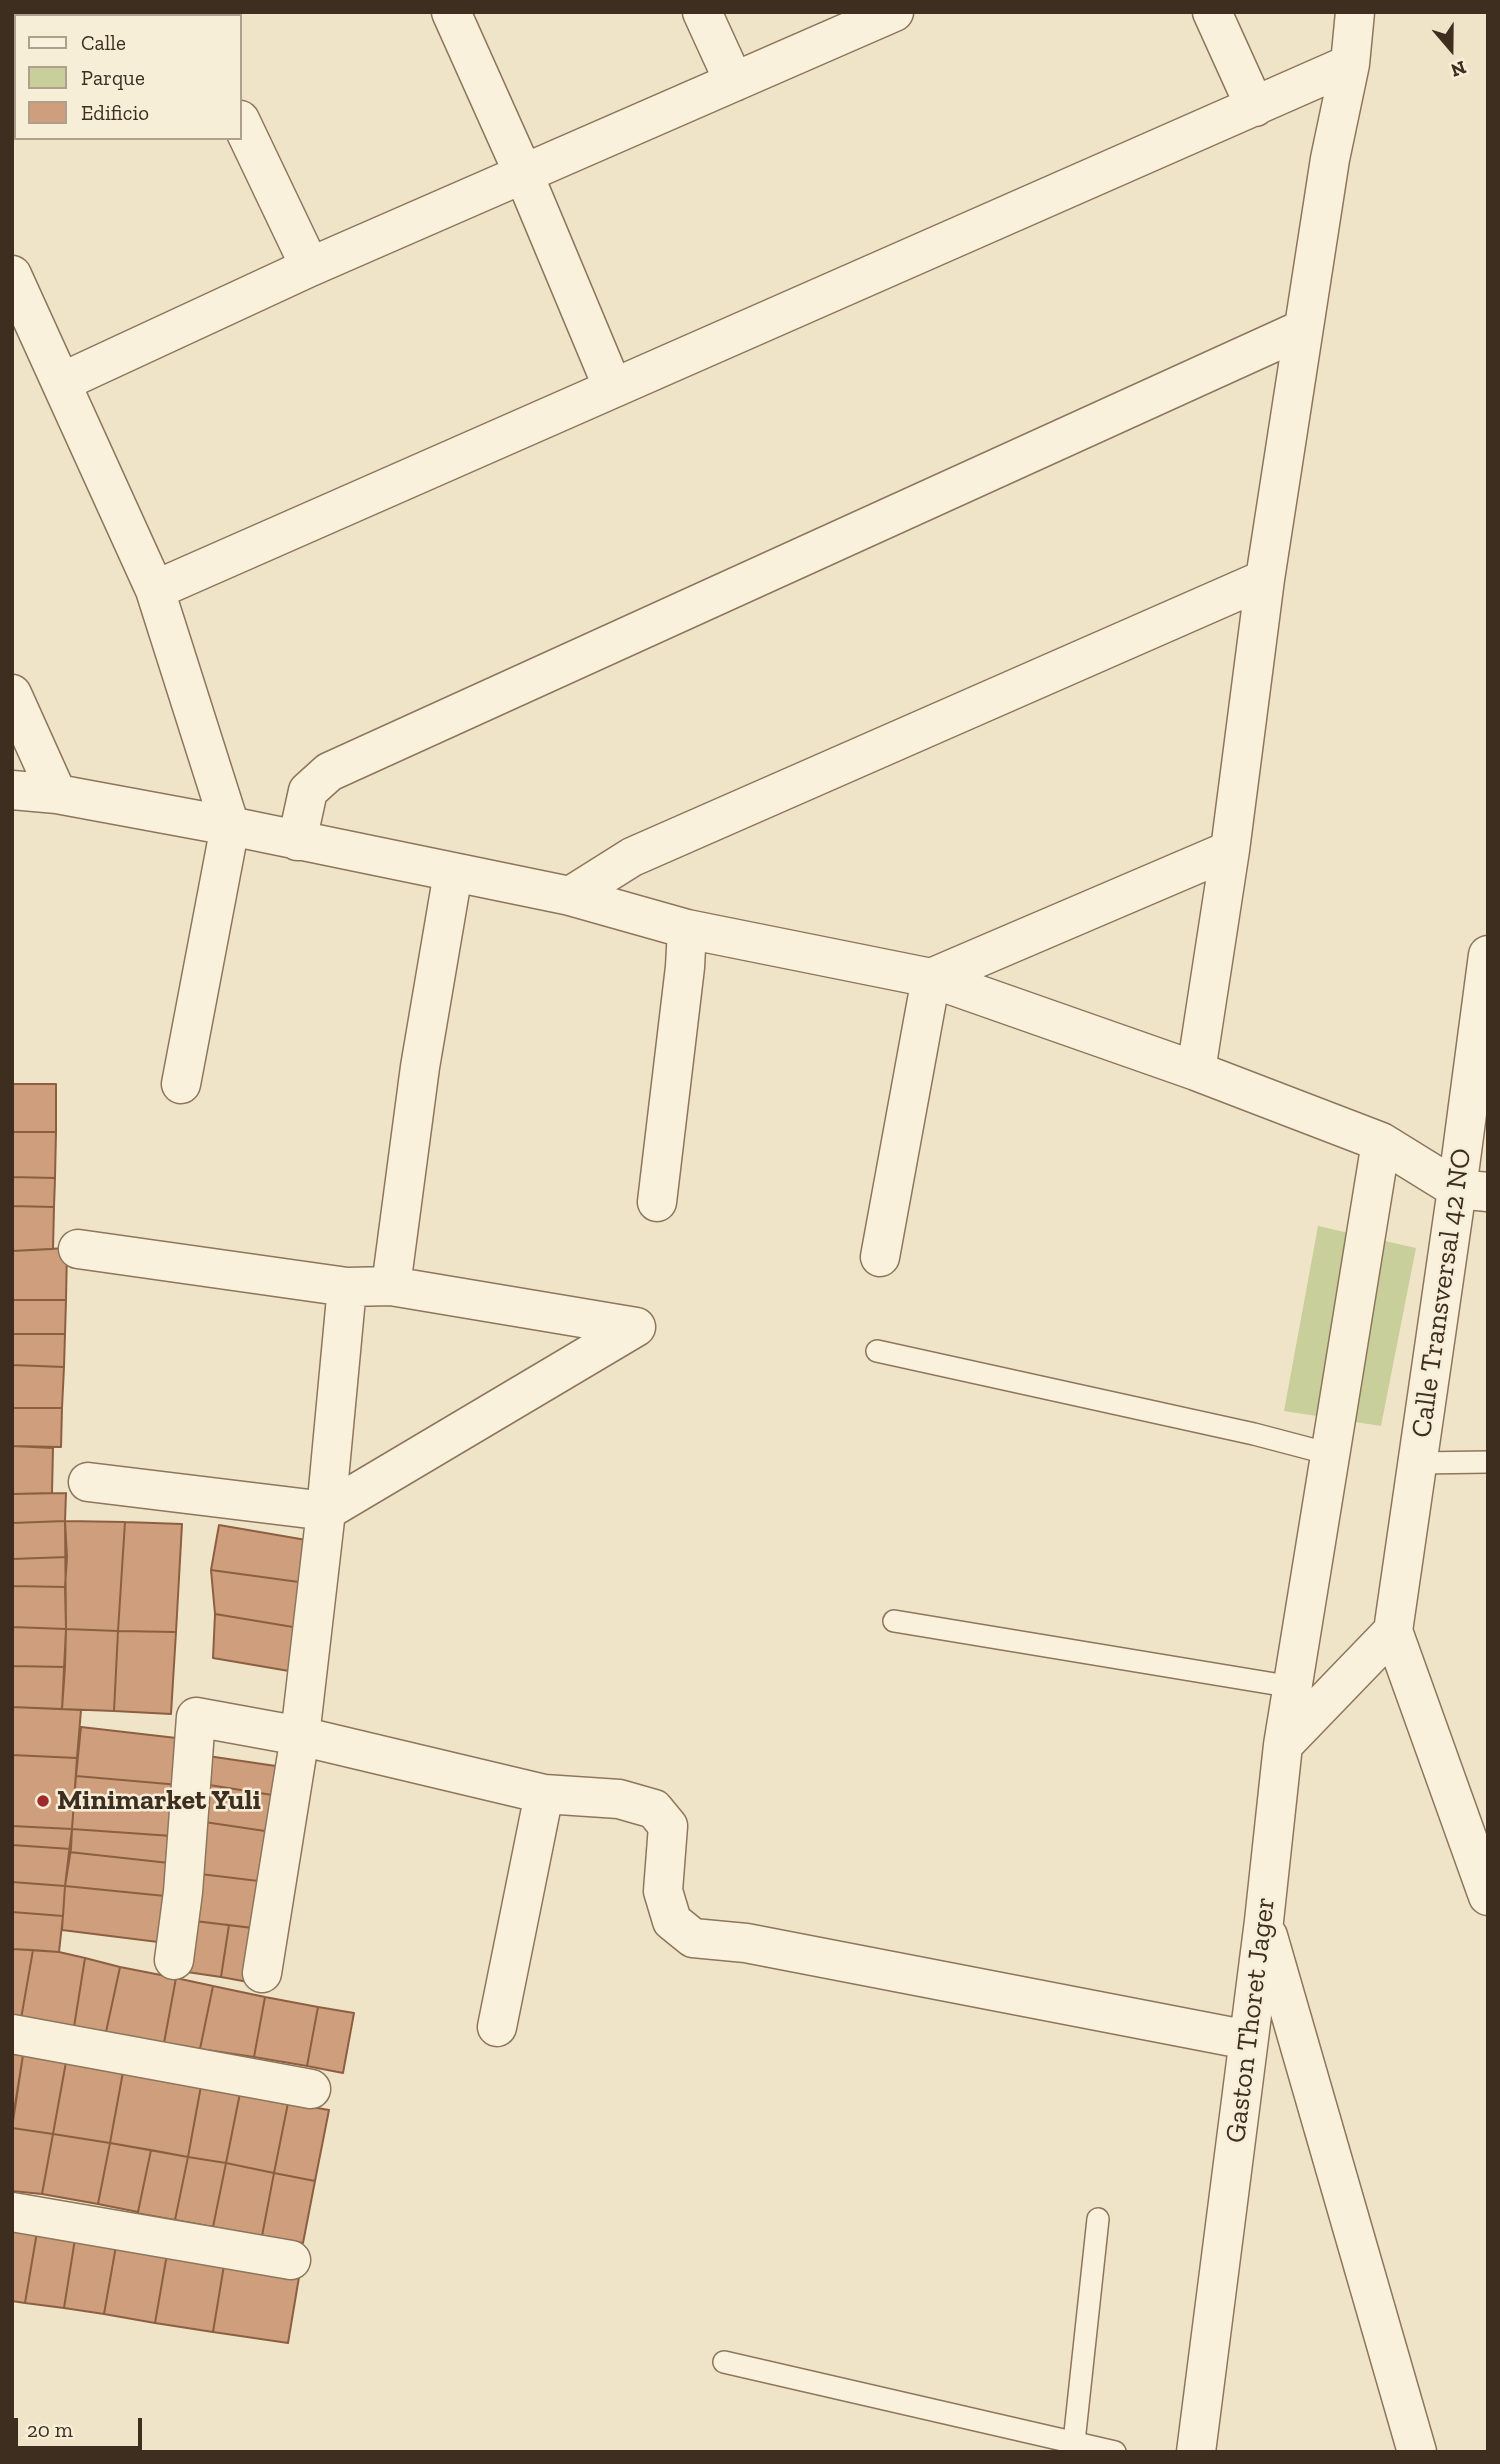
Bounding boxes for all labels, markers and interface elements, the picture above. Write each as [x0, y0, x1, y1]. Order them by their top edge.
legend [14, 14, 242, 140]
north arrow [1416, 14, 1486, 84]
text: Calle [81, 30, 126, 55]
text: N [1448, 56, 1469, 82]
text: Parque [81, 65, 145, 90]
text: Edificio [81, 100, 149, 125]
street label: Calle Transversal 42 NO [1405, 1146, 1479, 1440]
place label: Minimarket Yuli [57, 1784, 261, 1818]
marker: Minimarket Yuli [35, 1793, 51, 1809]
street label: Gaston Thoret Jager [1219, 1895, 1283, 2145]
scale bar [18, 2404, 145, 2448]
text: 20 m [27, 2417, 73, 2442]

